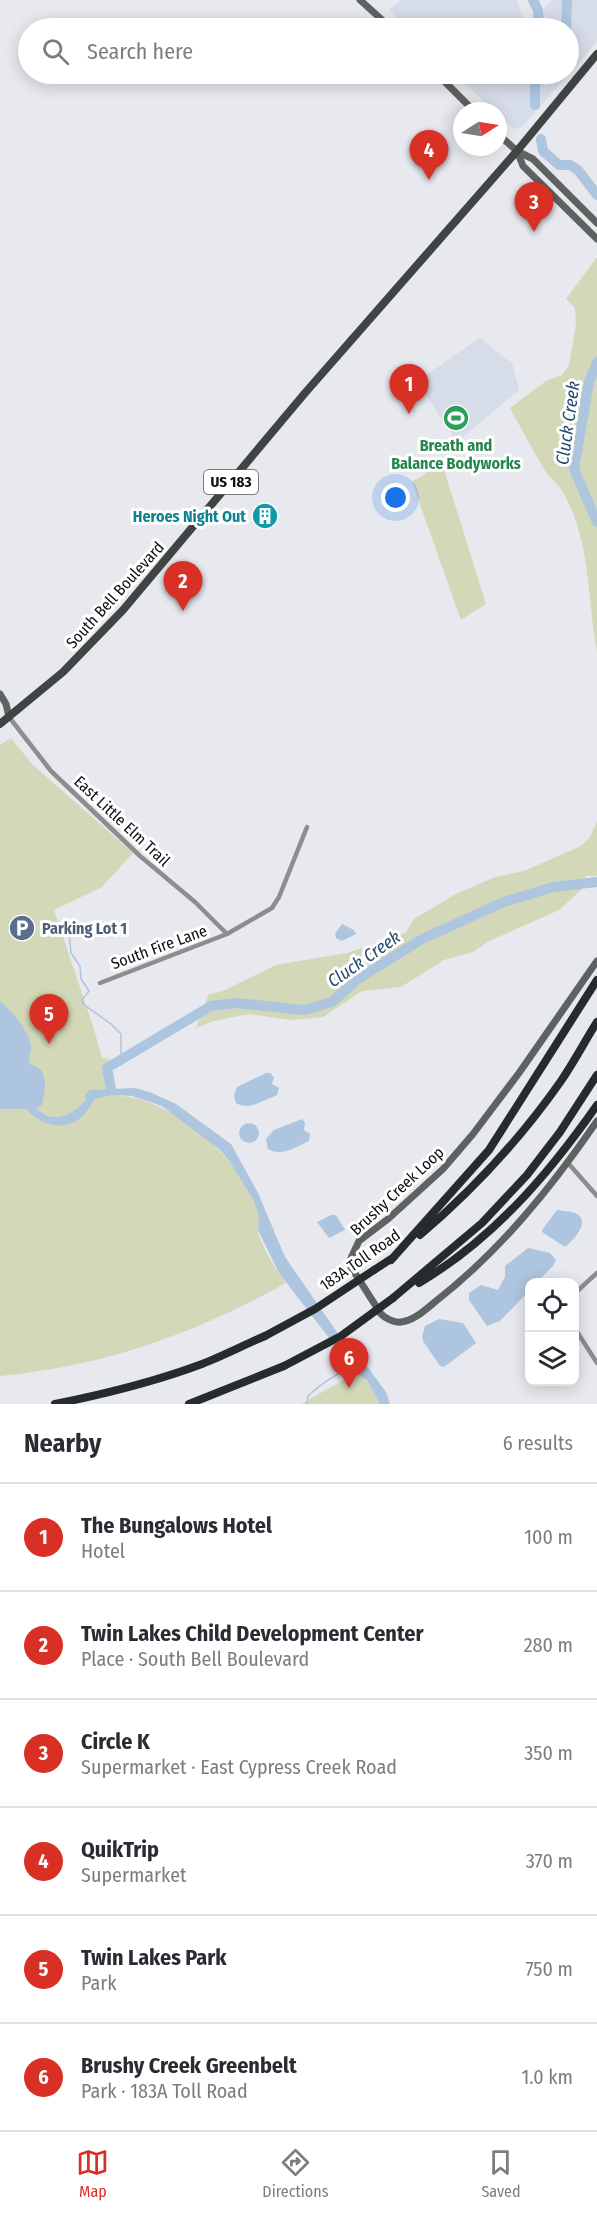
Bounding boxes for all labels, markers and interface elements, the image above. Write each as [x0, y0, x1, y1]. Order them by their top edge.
search box [18, 18, 579, 84]
icon: search [39, 35, 72, 68]
text: Search here [87, 38, 193, 65]
north arrow [453, 102, 507, 156]
pin: 4 [410, 130, 448, 180]
pin: 3 [514, 182, 554, 232]
pin: 1 [390, 364, 428, 414]
water label: Cluck Creek [551, 380, 585, 466]
sports icon: Breath and Balance Bodyworks [441, 403, 471, 433]
place label: Breath and Balance Bodyworks [391, 436, 521, 473]
road number: US 183 [204, 470, 258, 494]
your location [381, 483, 410, 512]
building icon: Heroes Night Out [250, 501, 280, 531]
place label: Heroes Night Out [133, 507, 246, 526]
street label: South Bell Boulevard [62, 538, 168, 652]
pin: 2 [164, 562, 202, 611]
street label: East Little Elm Trail [70, 772, 174, 870]
parking icon: Parking Lot 1 [7, 913, 37, 943]
place label: Parking Lot 1 [42, 919, 127, 938]
street label: South Fire Lane [108, 921, 210, 973]
water label: Cluck Creek [323, 926, 405, 992]
pin: 5 [29, 994, 68, 1044]
street label: Brushy Creek Loop [346, 1143, 448, 1239]
street label: 183A Toll Road [316, 1225, 404, 1295]
map controls [525, 1278, 579, 1386]
button: locate [525, 1278, 579, 1332]
button: layers [525, 1332, 579, 1386]
pin: 6 [330, 1338, 368, 1388]
text: Nearby [24, 1428, 101, 1459]
text: 6 results [503, 1431, 573, 1455]
text: The Bungalows Hotel [81, 1512, 272, 1539]
text: 1 [39, 1525, 48, 1549]
text: 100 m [524, 1525, 573, 1549]
text: Hotel [81, 1539, 125, 1563]
text: Twin Lakes Child Development Center [81, 1620, 423, 1647]
text: 2 [39, 1633, 48, 1657]
text: 280 m [524, 1633, 573, 1657]
text: Place · South Bell Boulevard [81, 1647, 309, 1671]
text: Circle K [81, 1728, 150, 1755]
text: 3 [39, 1741, 48, 1765]
text: 350 m [524, 1741, 573, 1765]
text: Supermarket · East Cypress Creek Road [81, 1755, 397, 1779]
text: QuikTrip [81, 1836, 159, 1863]
text: 4 [38, 1849, 49, 1873]
text: 370 m [526, 1849, 573, 1873]
text: Supermarket [81, 1863, 187, 1887]
text: Twin Lakes Park [81, 1944, 227, 1971]
text: 5 [39, 1957, 48, 1981]
text: 750 m [526, 1957, 573, 1981]
text: Park [81, 1971, 117, 1995]
text: Brushy Creek Greenbelt [81, 2052, 297, 2079]
text: 6 [38, 2065, 49, 2089]
text: 1.0 km [521, 2065, 573, 2089]
text: Park · 183A Toll Road [81, 2079, 248, 2103]
tab: Map [76, 2146, 109, 2201]
tab: Directions [262, 2146, 329, 2201]
tab: Saved [481, 2146, 521, 2201]

